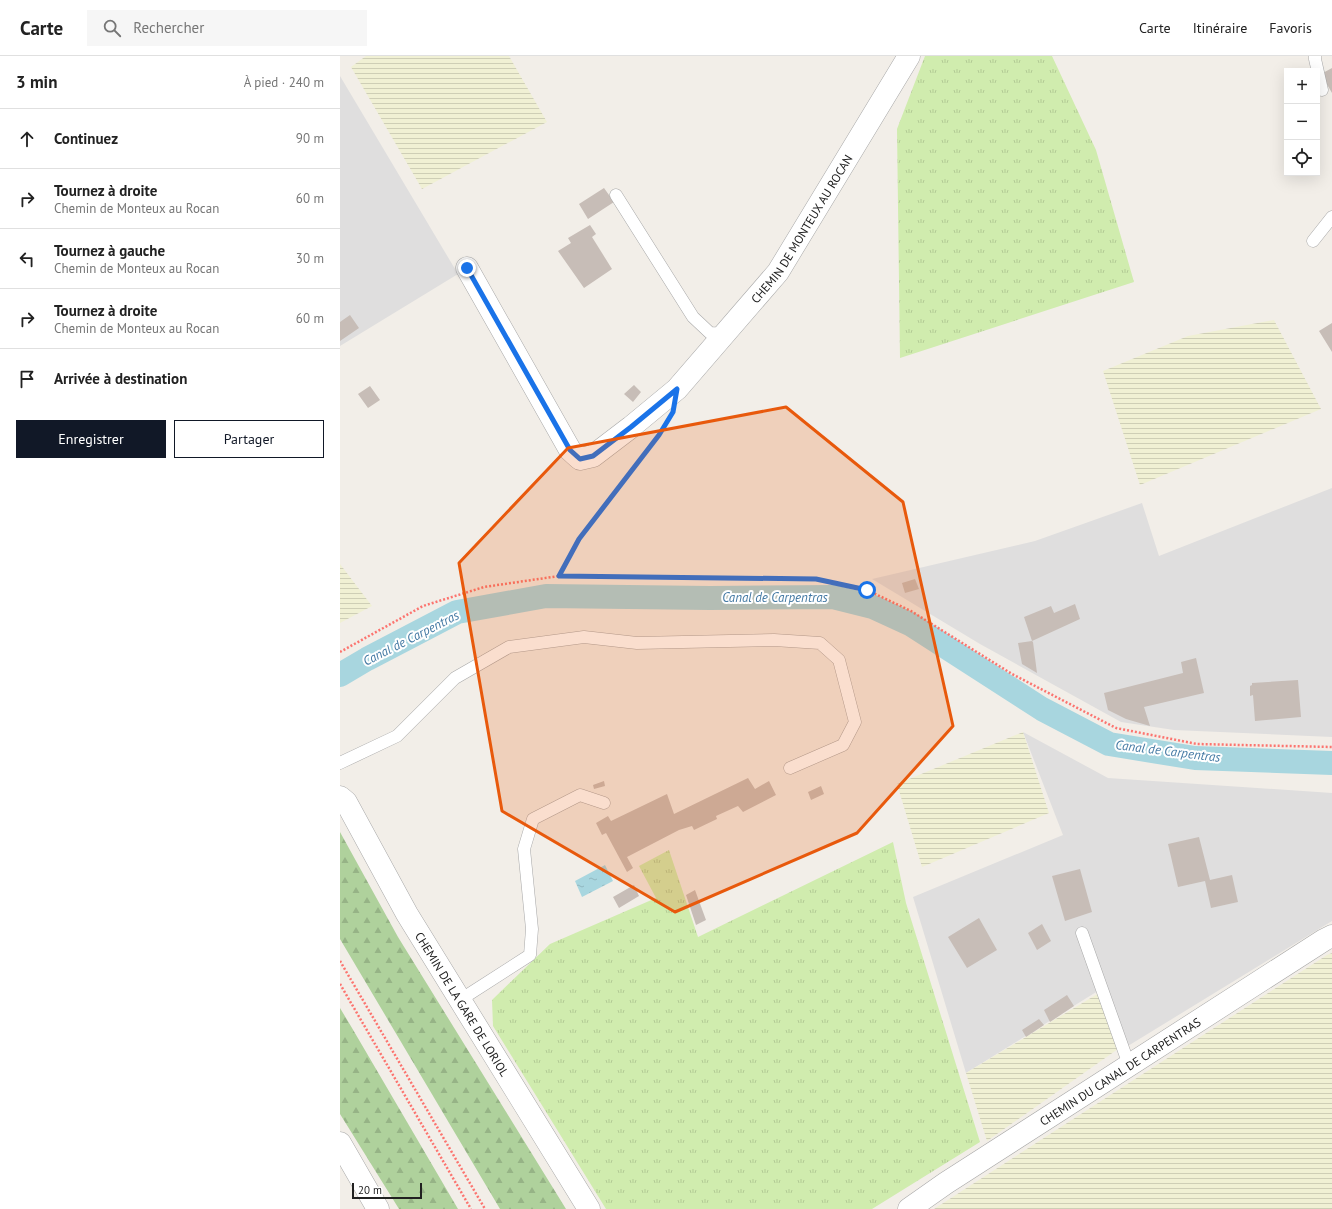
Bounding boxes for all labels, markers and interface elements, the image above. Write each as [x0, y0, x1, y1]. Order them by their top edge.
search box [87, 10, 367, 46]
text: Carte [20, 16, 63, 40]
icon: search [101, 17, 123, 39]
text: Rechercher [133, 18, 204, 37]
text: Carte [1139, 19, 1171, 37]
text: Itinéraire [1193, 19, 1247, 37]
text: Favoris [1269, 19, 1312, 37]
map controls [1284, 68, 1320, 176]
button: + [1284, 68, 1320, 104]
text: 3 min [16, 71, 57, 93]
text: À pied · 240 m [244, 74, 324, 91]
button: − [1284, 104, 1320, 140]
icon: ahead [16, 128, 38, 150]
text: Continuez [54, 129, 118, 148]
text: 90 m [296, 130, 324, 147]
button: locate [1284, 140, 1320, 176]
street label: CHEMIN DE MONTEUX AU ROCAN [747, 152, 855, 306]
text: Tournez à droite [54, 181, 157, 200]
icon: right [16, 188, 38, 210]
text: 60 m [296, 190, 324, 207]
text: Chemin de Monteux au Rocan [54, 200, 219, 217]
text: Tournez à gauche [54, 241, 165, 260]
icon: left [16, 248, 38, 270]
text: 30 m [296, 250, 324, 267]
route end [458, 259, 476, 277]
text: Chemin de Monteux au Rocan [54, 260, 219, 277]
text: Tournez à droite [54, 301, 157, 320]
icon: right [16, 308, 38, 330]
text: 60 m [296, 310, 324, 327]
text: Chemin de Monteux au Rocan [54, 320, 219, 337]
icon: arrive [16, 368, 38, 390]
text: Arrivée à destination [54, 369, 187, 388]
button: Enregistrer [16, 420, 166, 458]
button: Partager [174, 420, 324, 458]
route start [858, 581, 876, 599]
water label: Canal de Carpentras [722, 589, 829, 606]
water label: Canal de Carpentras [360, 606, 463, 670]
water label: Canal de Carpentras [1115, 736, 1222, 766]
street label: CHEMIN DE LA GARE DE LORIOL [412, 929, 513, 1079]
street label: CHEMIN DU CANAL DE CARPENTRAS [1037, 1014, 1203, 1128]
scale bar [352, 1181, 422, 1200]
text: 20 m [358, 1183, 382, 1197]

